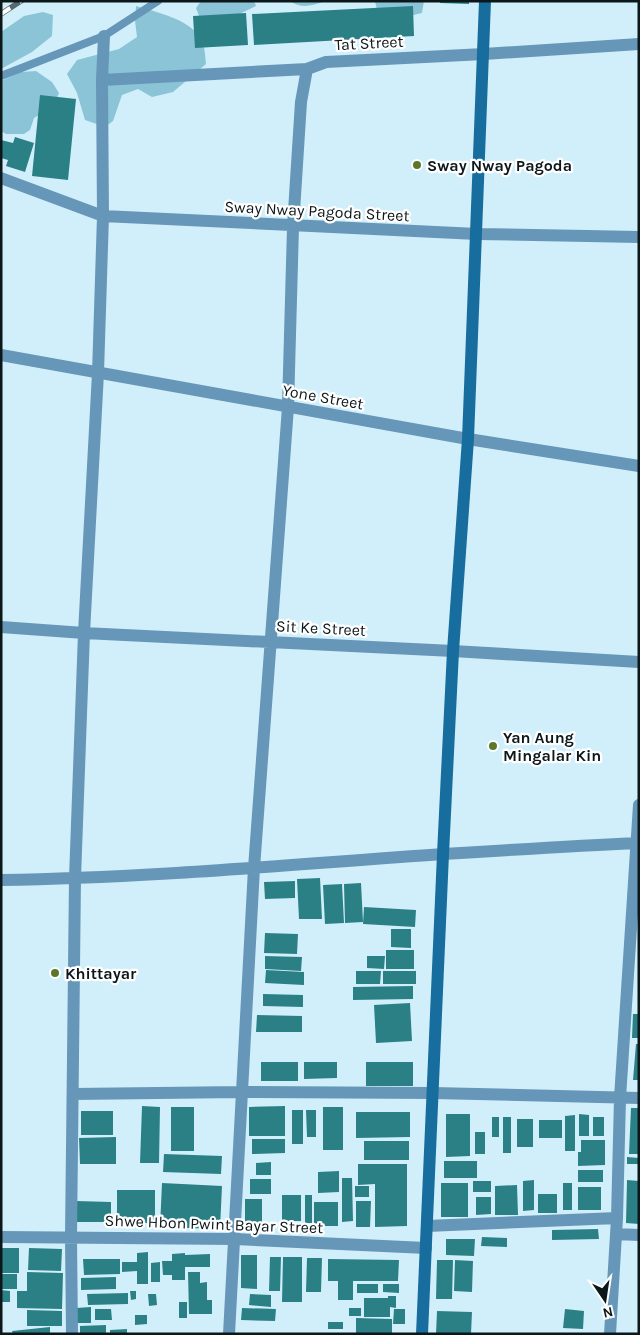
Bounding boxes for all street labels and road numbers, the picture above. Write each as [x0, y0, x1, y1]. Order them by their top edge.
street label: Tat Street [334, 32, 404, 54]
street label: Sway Nway Pagoda Street [224, 197, 410, 225]
street label: Yone Street [281, 381, 365, 413]
street label: Sit Ke Street [276, 616, 366, 640]
street label: Shwe Hbon Pwint Bayar Street [104, 1211, 324, 1237]

